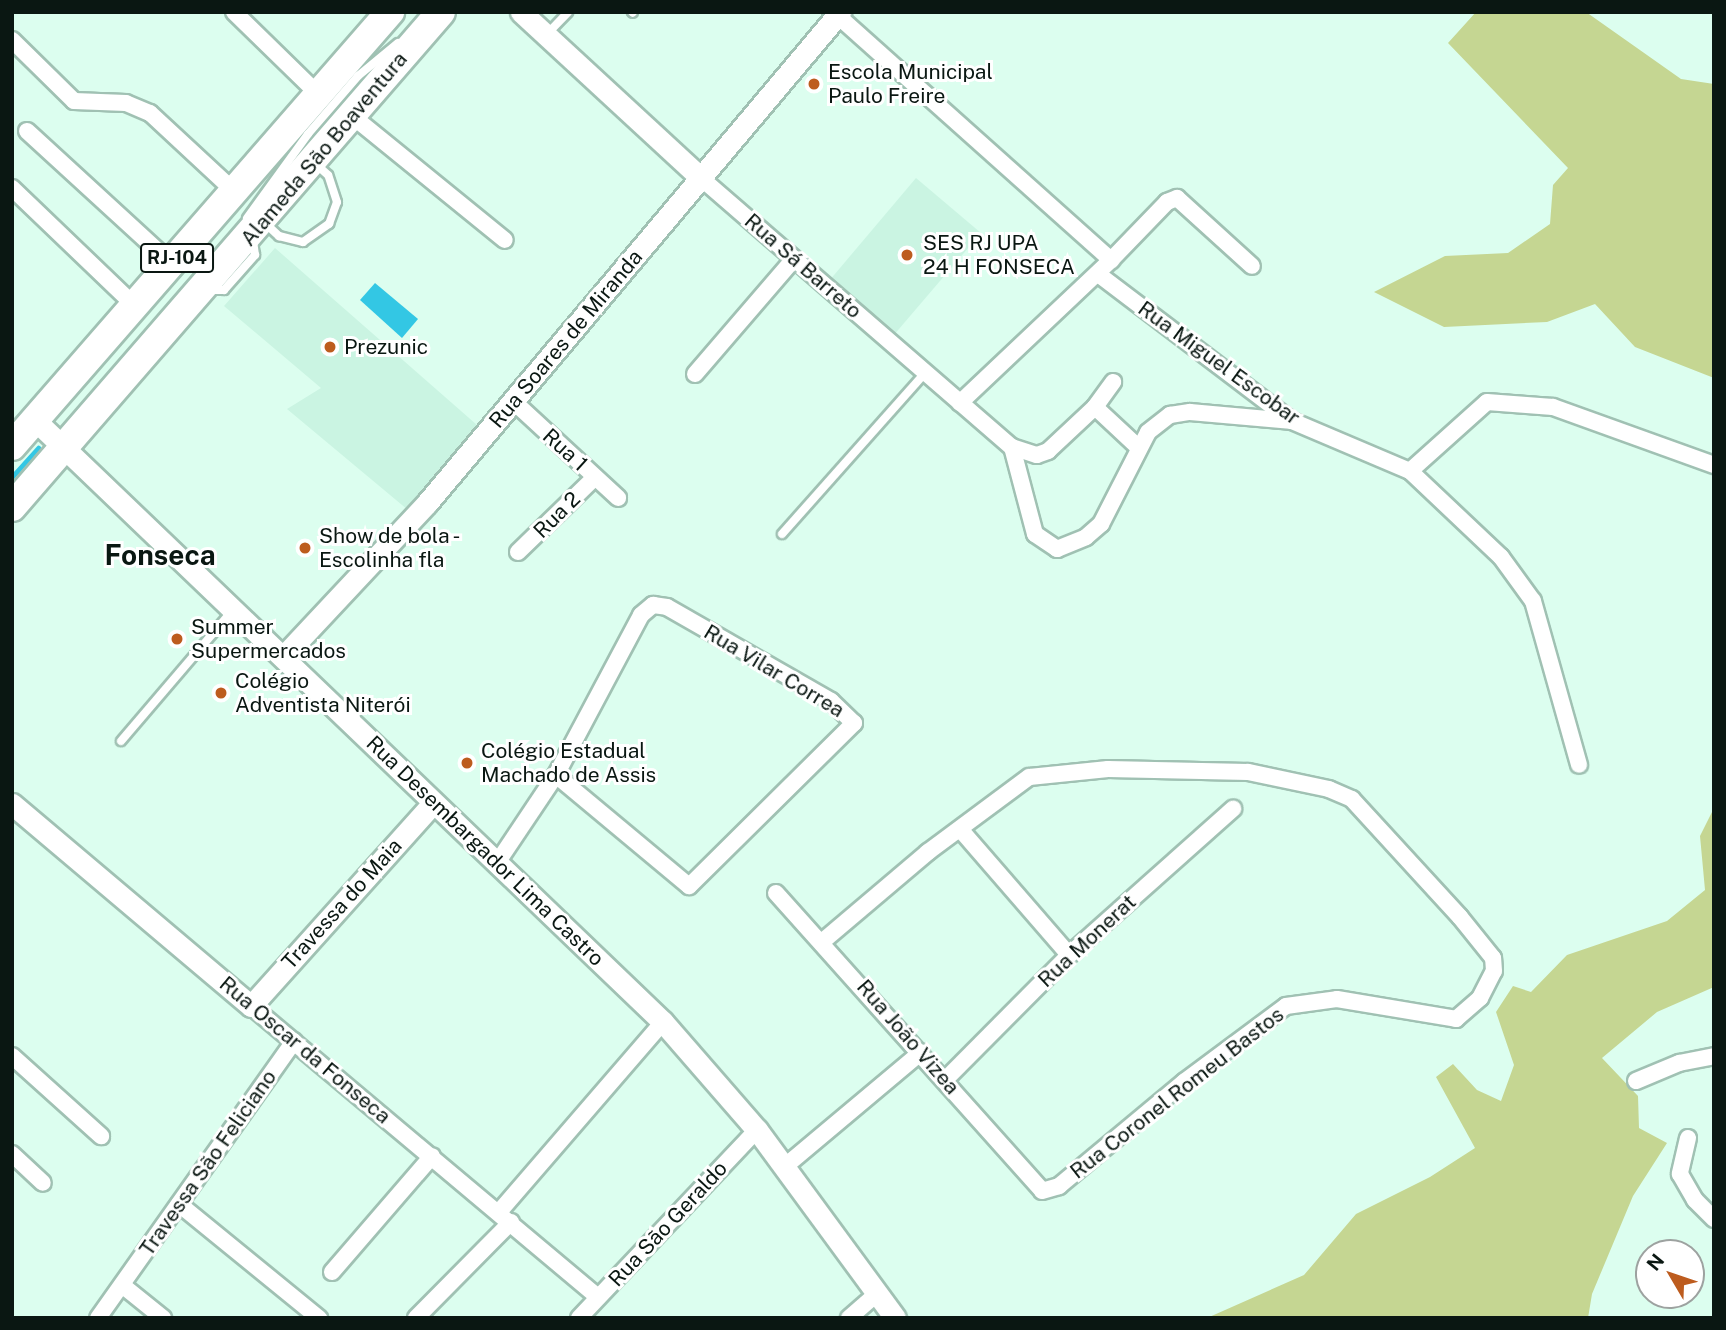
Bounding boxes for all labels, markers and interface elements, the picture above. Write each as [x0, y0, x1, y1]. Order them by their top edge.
street label: Alameda São Boaventura [235, 47, 413, 251]
place label: Escola Municipal Paulo Freire [828, 59, 993, 109]
marker: Escola Municipal Paulo Freire [806, 76, 822, 92]
street label: Rua Sá Barreto [739, 208, 867, 324]
place label: SES RJ UPA 24 H FONSECA [923, 230, 1075, 280]
road number: RJ-104 [138, 242, 216, 274]
street label: Rua Soares de Miranda [484, 245, 648, 433]
marker: SES RJ UPA 24 H FONSECA [897, 245, 917, 265]
street label: Rua Miguel Escobar [1133, 296, 1305, 430]
place label: Prezunic [344, 334, 428, 360]
marker: Prezunic [322, 339, 338, 355]
street label: Rua 1 [537, 423, 593, 477]
street label: Rua 2 [528, 486, 586, 544]
place label: Show de bola - Escolinha fla [319, 523, 463, 573]
district label: Fonseca [104, 538, 216, 572]
marker: Show de bola - Escolinha fla [297, 540, 313, 556]
place label: Summer Supermercados [191, 614, 346, 664]
street label: Rua Vilar Correa [699, 619, 849, 723]
marker: Summer Supermercados [169, 631, 185, 647]
place label: Colégio Adventista Niterói [235, 668, 411, 718]
marker: Colégio Adventista Niterói [213, 685, 229, 701]
street label: Rua Desembargador Lima Castro [361, 731, 609, 971]
place label: Colégio Estadual Machado de Assis [481, 738, 657, 788]
marker: Colégio Estadual Machado de Assis [459, 755, 475, 771]
street label: Travessa do Maia [277, 833, 407, 975]
street label: Rua Monerat [1033, 889, 1141, 993]
street label: Rua Oscar da Fonseca [214, 971, 396, 1129]
street label: Rua João Vizea [851, 974, 965, 1100]
street label: Rua Coronel Romeu Bastos [1065, 1002, 1289, 1184]
street label: Travessa São Feliciano [134, 1065, 282, 1261]
street label: Rua São Geraldo [603, 1156, 733, 1292]
north arrow [1635, 1239, 1705, 1309]
text: N [1642, 1249, 1668, 1275]

